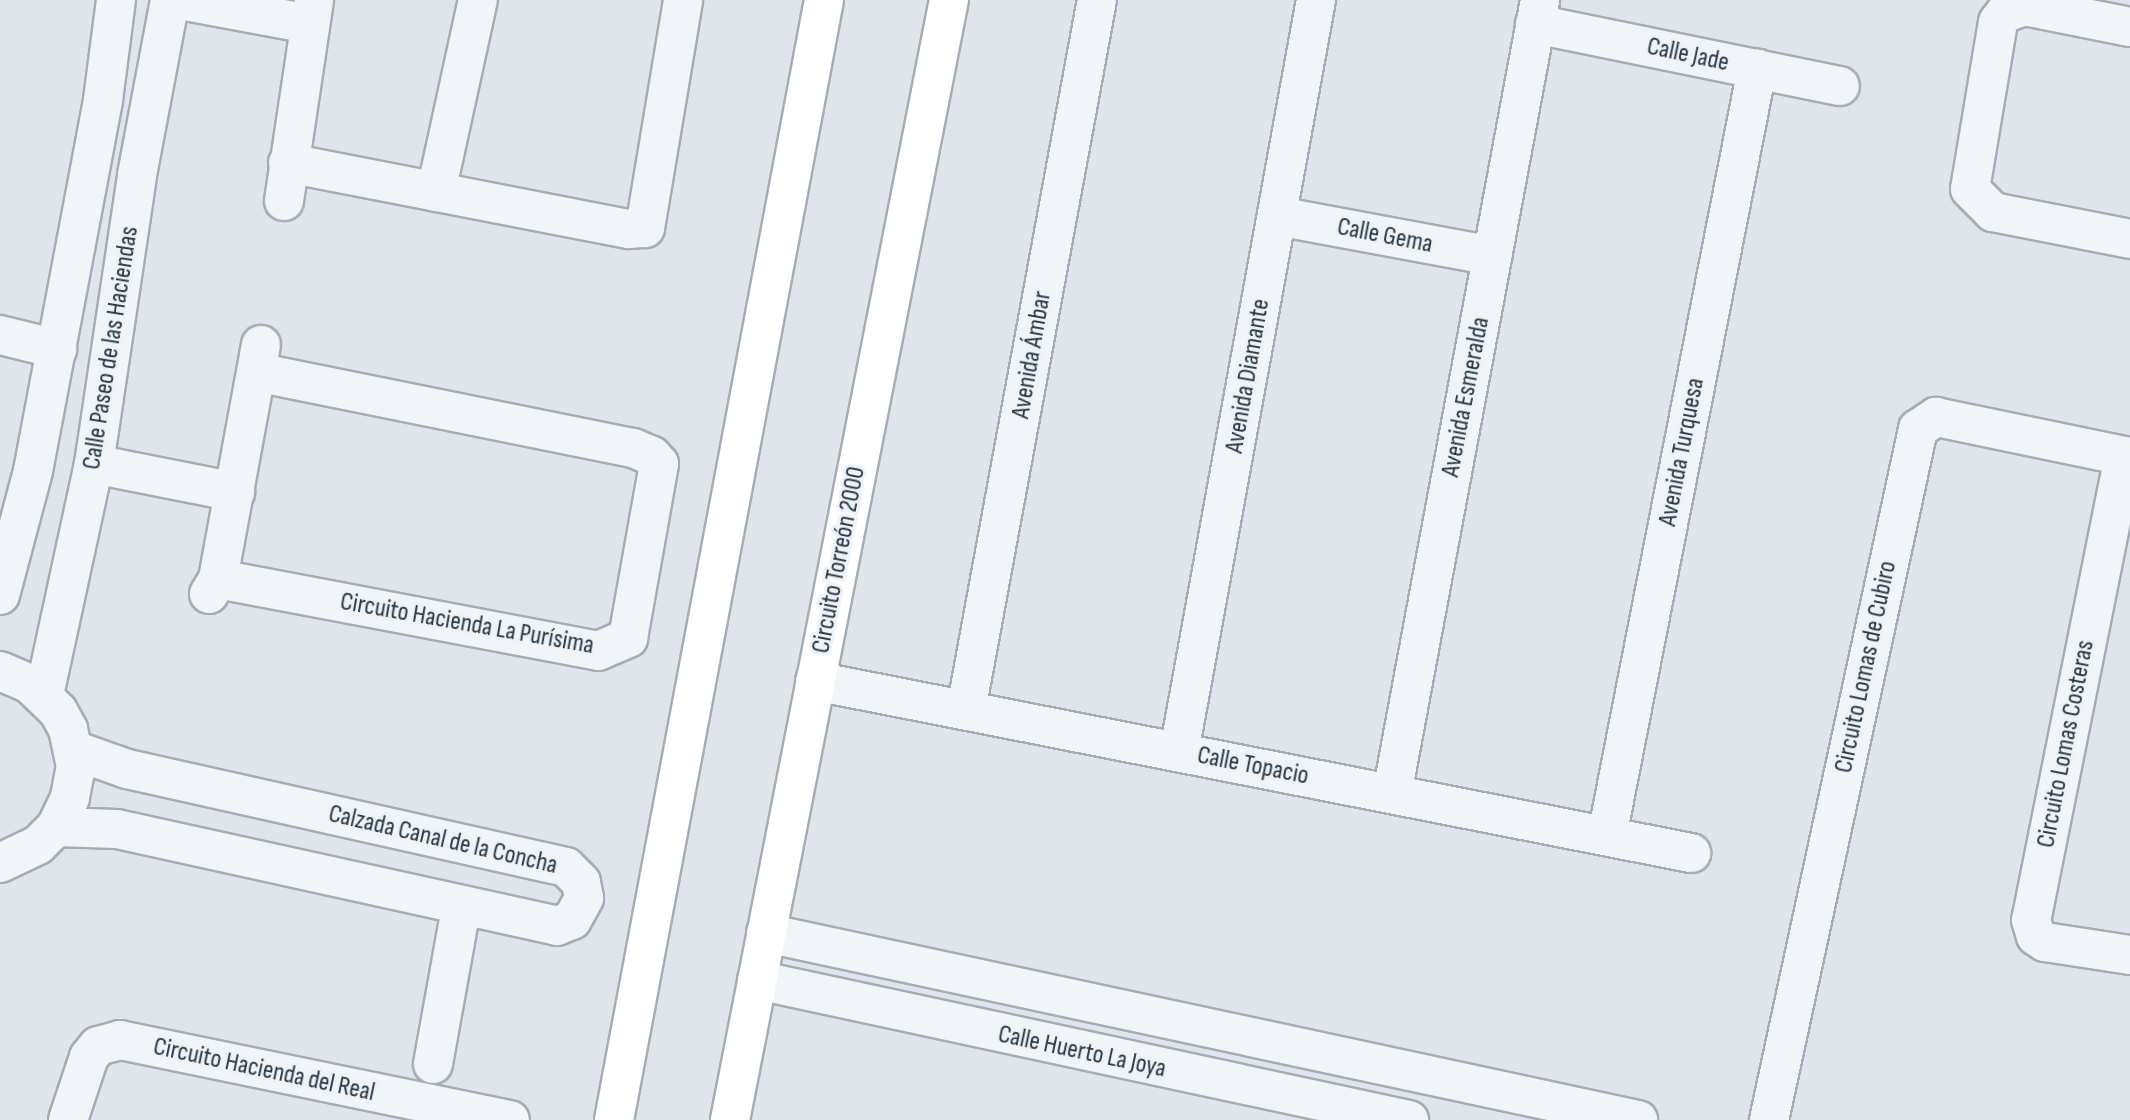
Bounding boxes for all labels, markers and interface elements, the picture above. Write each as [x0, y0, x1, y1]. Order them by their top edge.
street label: Calle Jade [1644, 31, 1732, 79]
street label: Calle Gema [1335, 211, 1435, 261]
street label: Calle Paseo de las Haciendas [76, 224, 146, 472]
street label: Avenida Ámbar [1005, 289, 1059, 421]
street label: Avenida Diamante [1219, 297, 1277, 455]
street label: Avenida Esmeralda [1435, 315, 1497, 479]
street label: Avenida Turquesa [1652, 375, 1712, 529]
street label: Circuito Torreón 2000 [806, 464, 872, 656]
street label: Circuito Lomas de Cubiro [1828, 558, 1904, 776]
street label: Circuito Hacienda La Purísima [338, 586, 596, 662]
street label: Circuito Lomas Costeras [2031, 638, 2101, 850]
street label: Calle Topacio [1195, 740, 1311, 792]
street label: Calzada Canal de la Concha [326, 798, 560, 882]
street label: Calle Huerto La Joya [995, 1019, 1169, 1085]
street label: Circuito Hacienda del Real [150, 1031, 378, 1109]

